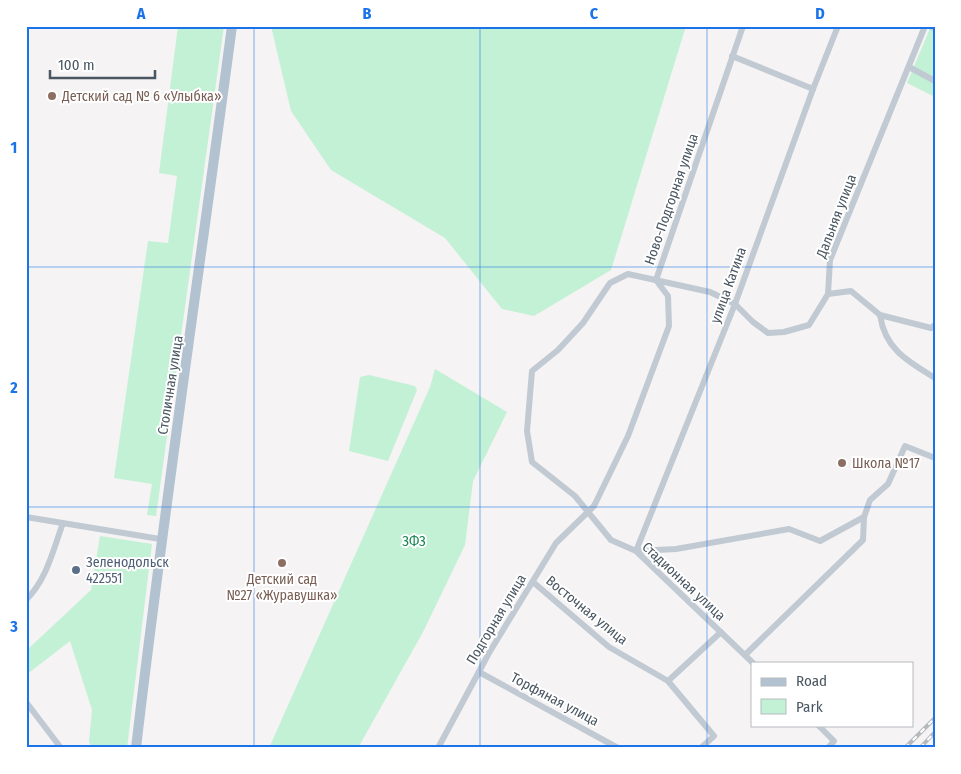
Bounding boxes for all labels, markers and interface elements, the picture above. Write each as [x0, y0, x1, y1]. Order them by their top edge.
text: A [136, 4, 146, 23]
text: B [363, 4, 372, 23]
text: C [590, 4, 599, 23]
text: D [815, 4, 825, 23]
scale bar [50, 48, 155, 80]
text: 100 m [58, 56, 95, 74]
place label: Детский сад № 6 «Улыбка» [61, 88, 221, 105]
marker: Детский сад № 6 «Улыбка» [46, 90, 58, 102]
street label: Ново-Подгорная улица [641, 131, 702, 267]
text: 1 [11, 138, 17, 157]
street label: Дальняя улица [812, 172, 860, 261]
street label: улица Катина [707, 245, 750, 326]
street label: Столичная улица [154, 334, 187, 436]
text: 2 [9, 378, 18, 397]
place label: Школа №17 [852, 455, 920, 472]
marker: Школа №17 [836, 457, 848, 469]
park label: ЗФЗ [402, 533, 426, 550]
street label: Стадионная улица [639, 538, 729, 624]
place label: Зеленодольск 422551 [86, 554, 169, 587]
marker: Детский сад №27 «Журавушка» [276, 557, 288, 569]
marker: Зеленодольск 422551 [70, 564, 82, 576]
place label: Детский сад №27 «Журавушка» [226, 571, 338, 604]
street label: Подгорная улица [463, 571, 530, 667]
street label: Восточная улица [542, 572, 631, 649]
text: 3 [9, 617, 18, 636]
legend [751, 662, 914, 726]
street label: Торфяная улица [508, 669, 602, 730]
text: Road [796, 672, 827, 690]
text: Park [796, 698, 823, 716]

